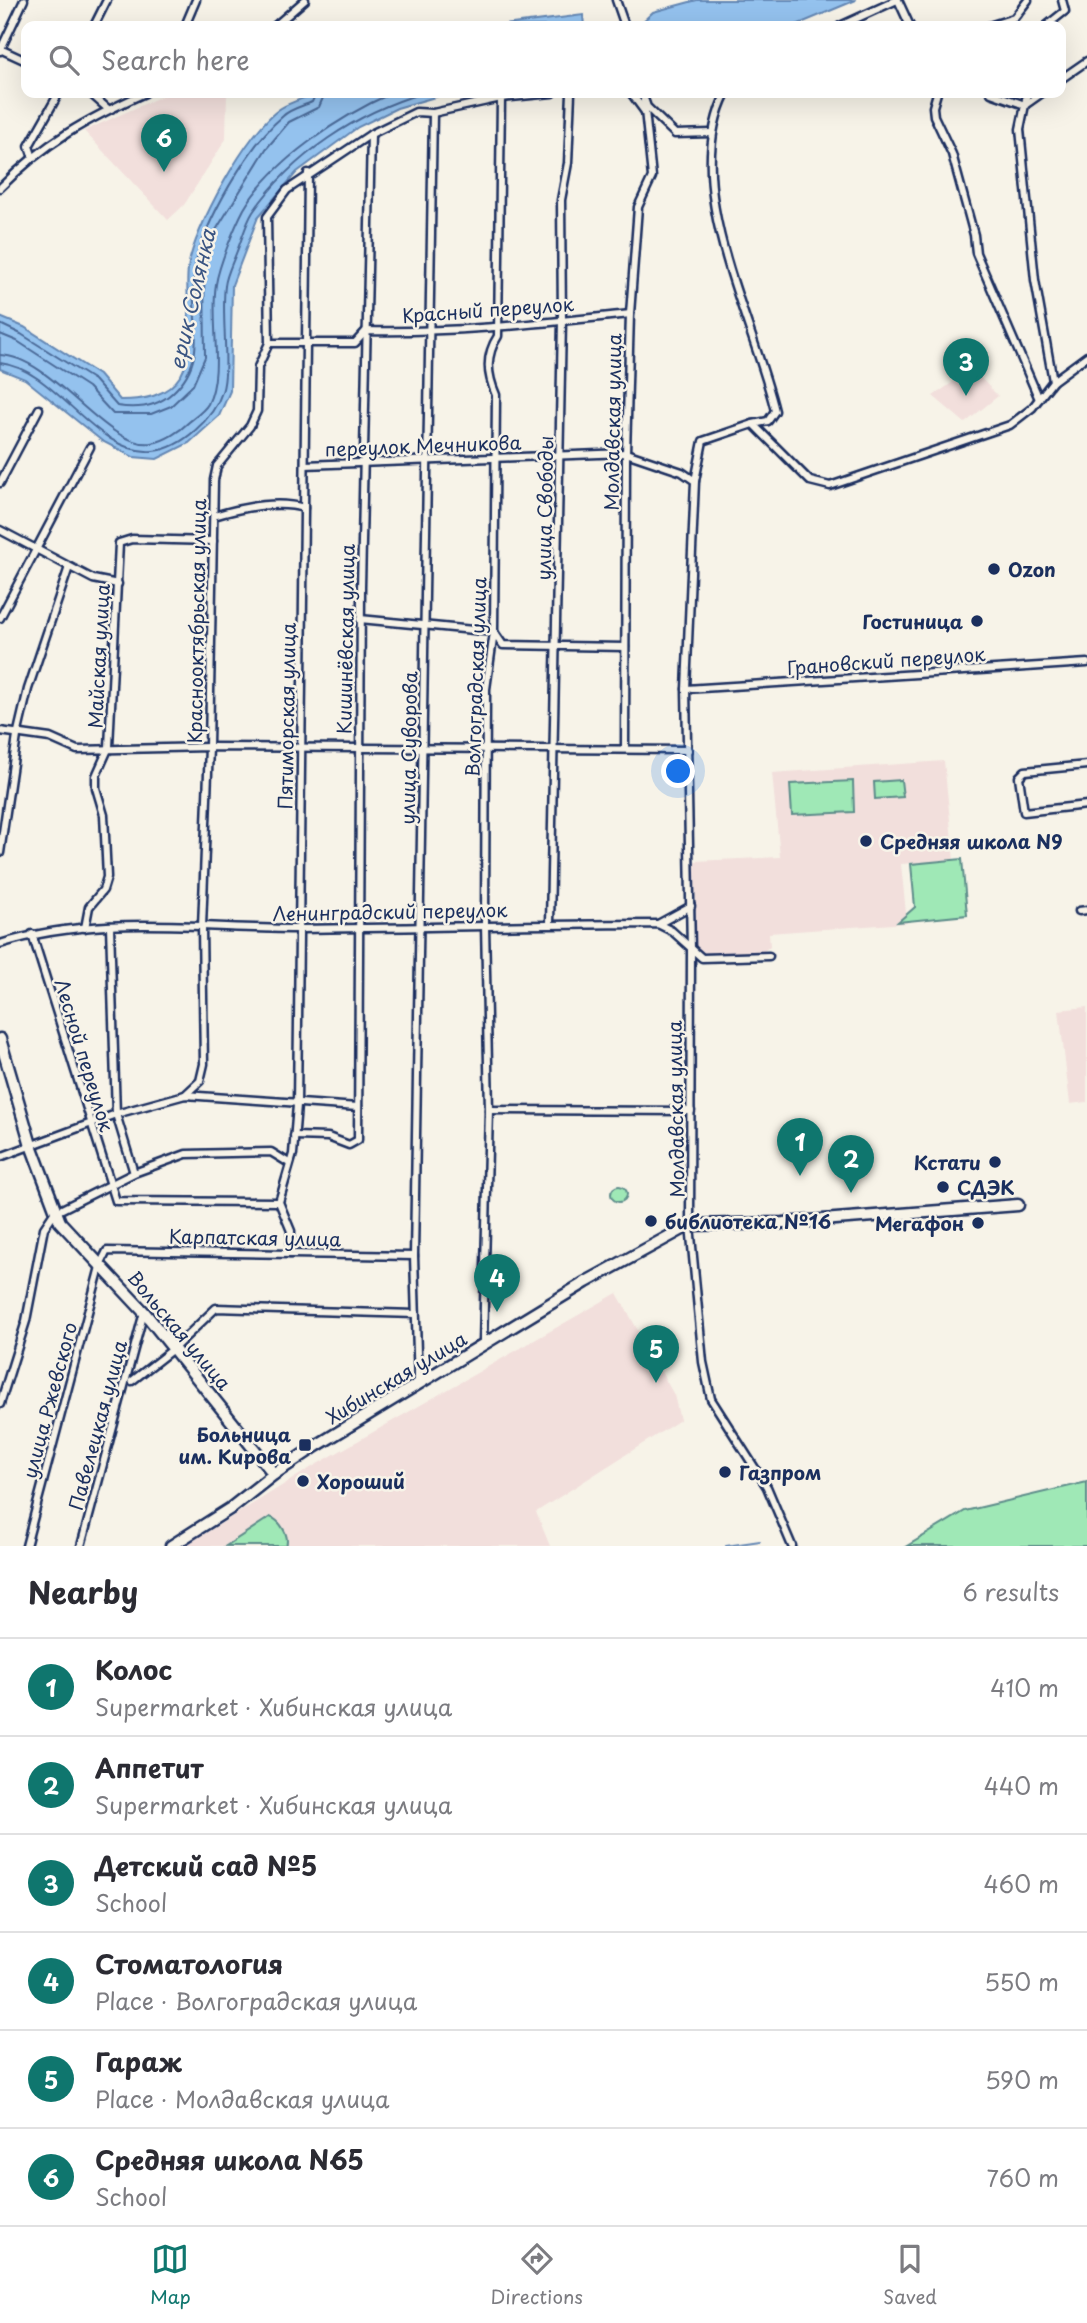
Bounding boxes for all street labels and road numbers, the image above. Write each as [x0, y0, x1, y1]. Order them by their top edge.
street label: Красный переулок [401, 289, 575, 329]
street label: Молдавская улица [596, 333, 628, 511]
street label: переулок Мечникова [324, 428, 522, 462]
street label: улица Свободы [529, 435, 559, 581]
street label: Краснооктябрьская улица [180, 498, 212, 744]
street label: Кишинёвская улица [329, 544, 361, 734]
street label: Волгоградская улица [458, 576, 492, 777]
street label: Майская улица [80, 583, 116, 729]
street label: Пятиморская улица [270, 622, 302, 810]
street label: Грановский переулок [786, 639, 987, 681]
street label: улица Суворова [393, 671, 423, 825]
street label: Ленинградский переулок [272, 895, 508, 927]
street label: Лесной переулок [48, 975, 122, 1136]
street label: Молдавская улица [659, 1020, 691, 1198]
street label: Карпатская улица [169, 1221, 341, 1253]
street label: Вольская улица [122, 1264, 238, 1396]
street label: улица Ржевского [15, 1319, 83, 1481]
street label: Хибинская улица [320, 1324, 472, 1430]
street label: Павелецкая улица [61, 1337, 133, 1513]

